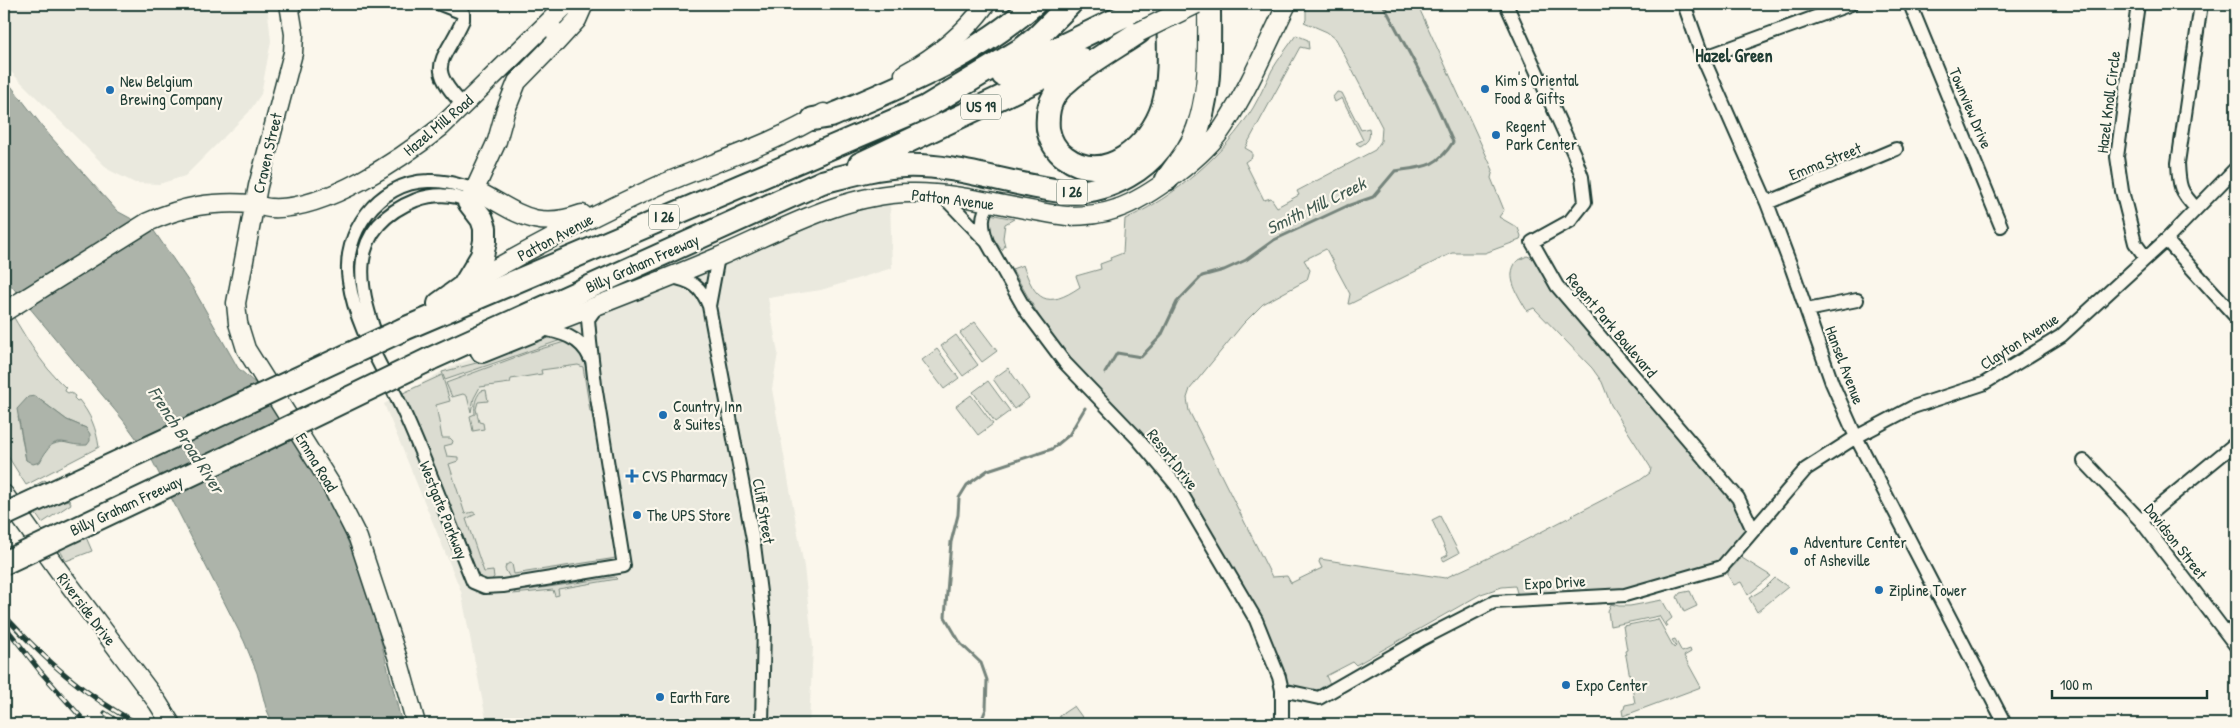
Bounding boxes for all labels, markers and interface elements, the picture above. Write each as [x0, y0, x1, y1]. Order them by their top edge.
district label: Hazel Green [1695, 43, 1773, 68]
street label: Hazel Knoll Circle [2091, 49, 2125, 154]
street label: Townview Drive [1944, 64, 1998, 153]
place label: Kim's Oriental Food & Gifts [1494, 69, 1579, 109]
place label: New Belgium Brewing Company [120, 70, 223, 110]
marker: Kim's Oriental Food & Gifts [1479, 83, 1491, 95]
marker: New Belgium Brewing Company [104, 84, 116, 96]
street label: Hazel Mill Road [398, 89, 478, 161]
road number: US 19 [961, 94, 1001, 120]
street label: Craven Street [247, 110, 287, 195]
place label: Regent Park Center [1506, 115, 1577, 155]
marker: Regent Park Center [1490, 129, 1502, 141]
street label: Emma Street [1786, 136, 1865, 185]
water label: Smith Mill Creek [1262, 170, 1371, 240]
road number: I 26 [1057, 180, 1087, 204]
street label: Patton Avenue [911, 183, 996, 215]
road number: I 26 [649, 204, 679, 230]
street label: Patton Avenue [513, 208, 597, 266]
street label: Billy Graham Freeway [582, 228, 702, 298]
street label: Regent Park Boulevard [1562, 268, 1662, 382]
street label: Clayton Avenue [1975, 307, 2063, 375]
street label: Hansel Avenue [1820, 323, 1870, 408]
water label: French Broad River [143, 381, 231, 500]
place label: Country Inn & Suites [673, 395, 742, 435]
marker: Country Inn & Suites [657, 409, 669, 421]
street label: Resort Drive [1142, 424, 1204, 495]
street label: Emma Road [291, 428, 343, 496]
street label: Westgate Parkway [414, 458, 474, 563]
place label: CVS Pharmacy [642, 465, 728, 487]
street label: Billy Graham Freeway [66, 469, 186, 541]
marker: CVS Pharmacy [626, 470, 638, 482]
street label: Cliff Street [747, 477, 781, 546]
street label: Davidson Street [2139, 498, 2213, 584]
place label: The UPS Store [647, 504, 731, 526]
marker: The UPS Store [631, 509, 643, 521]
place label: Adventure Center of Asheville [1804, 531, 1907, 571]
marker: Adventure Center of Asheville [1788, 545, 1800, 557]
street label: Riverside Drive [52, 568, 122, 650]
street label: Expo Drive [1524, 569, 1587, 595]
place label: Zipline Tower [1889, 579, 1967, 601]
marker: Zipline Tower [1873, 584, 1885, 596]
scale bar [2052, 668, 2208, 700]
place label: Expo Center [1576, 674, 1648, 696]
text: 100 m [2060, 674, 2093, 695]
marker: Expo Center [1560, 679, 1572, 691]
place label: Earth Fare [670, 686, 731, 708]
marker: Earth Fare [654, 691, 666, 703]

